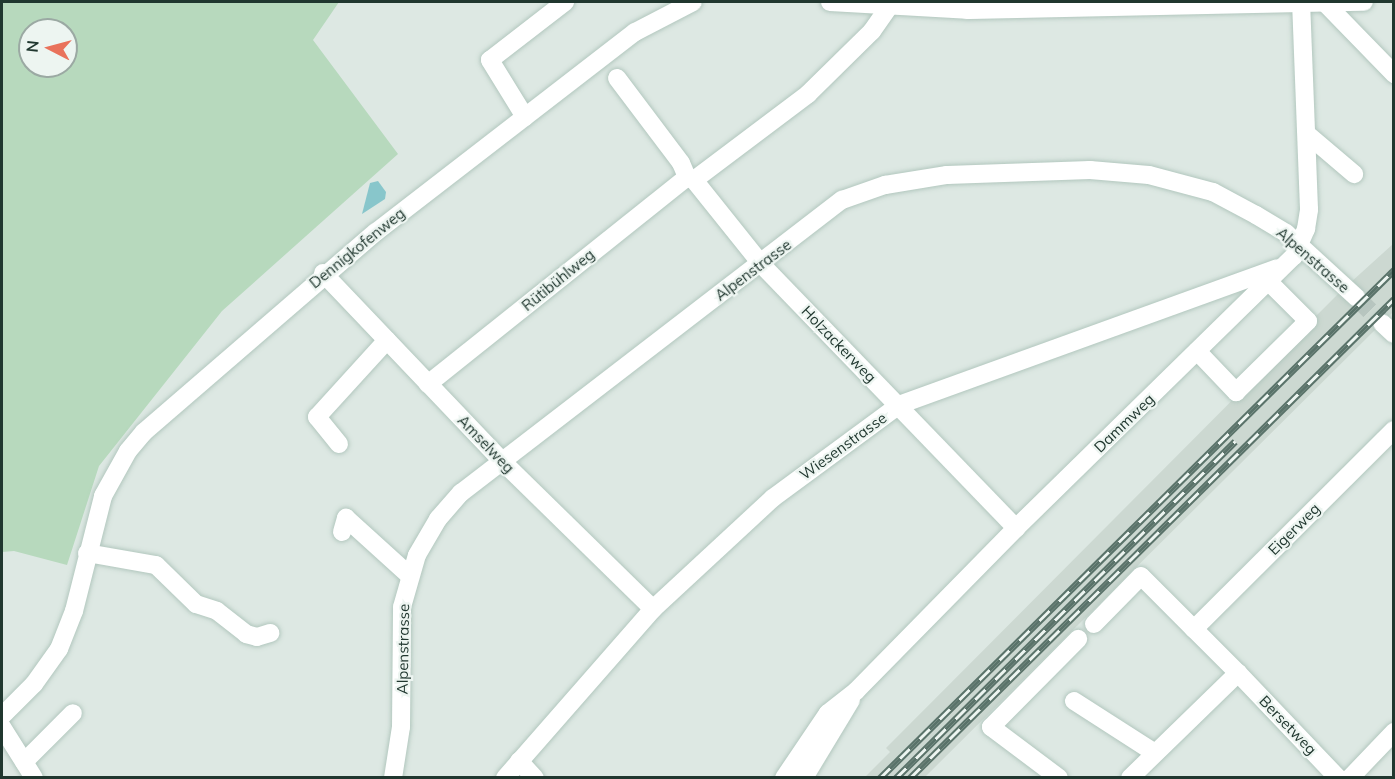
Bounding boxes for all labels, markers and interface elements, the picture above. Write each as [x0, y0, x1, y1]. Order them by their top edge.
north arrow [18, 18, 78, 78]
text: N [22, 39, 43, 53]
street label: Dennigkofenweg [306, 204, 408, 292]
street label: Alpenstrasse [1273, 223, 1353, 297]
street label: Alpenstrasse [711, 236, 795, 304]
street label: Rütibühlweg [518, 245, 598, 315]
street label: Holzackerweg [798, 302, 880, 386]
street label: Dammweg [1090, 390, 1158, 456]
street label: Wiesenstrasse [796, 408, 890, 484]
street label: Amselweg [454, 411, 518, 477]
street label: Eigerweg [1264, 499, 1324, 559]
street label: Alpenstrasse [393, 604, 413, 694]
street label: Bersetweg [1256, 692, 1320, 758]

